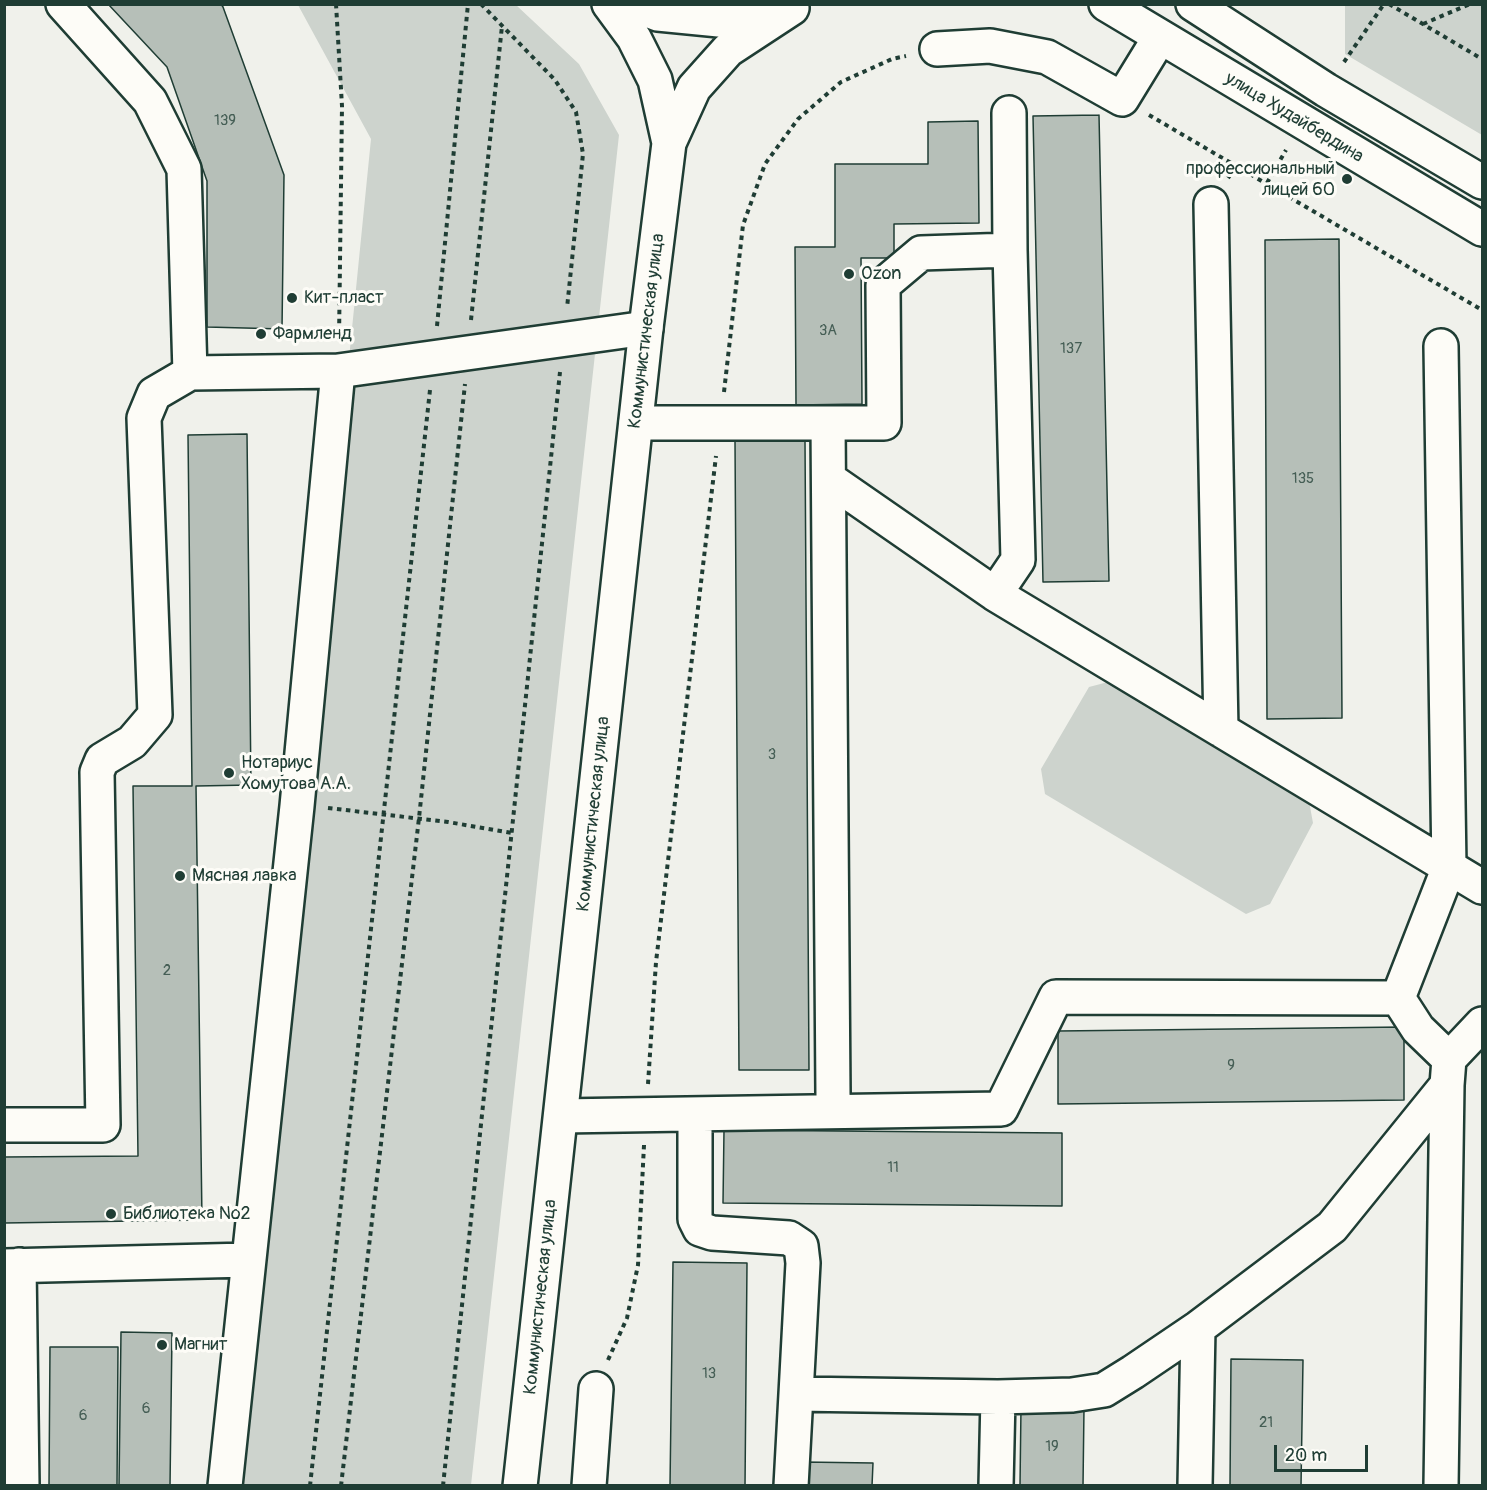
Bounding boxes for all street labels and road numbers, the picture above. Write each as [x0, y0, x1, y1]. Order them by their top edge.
street label: улица Худайбердина [1221, 68, 1367, 168]
street label: Коммунистическая улица [624, 232, 670, 430]
street label: Коммунистическая улица [573, 715, 615, 913]
street label: Коммунистическая улица [520, 1198, 562, 1396]

